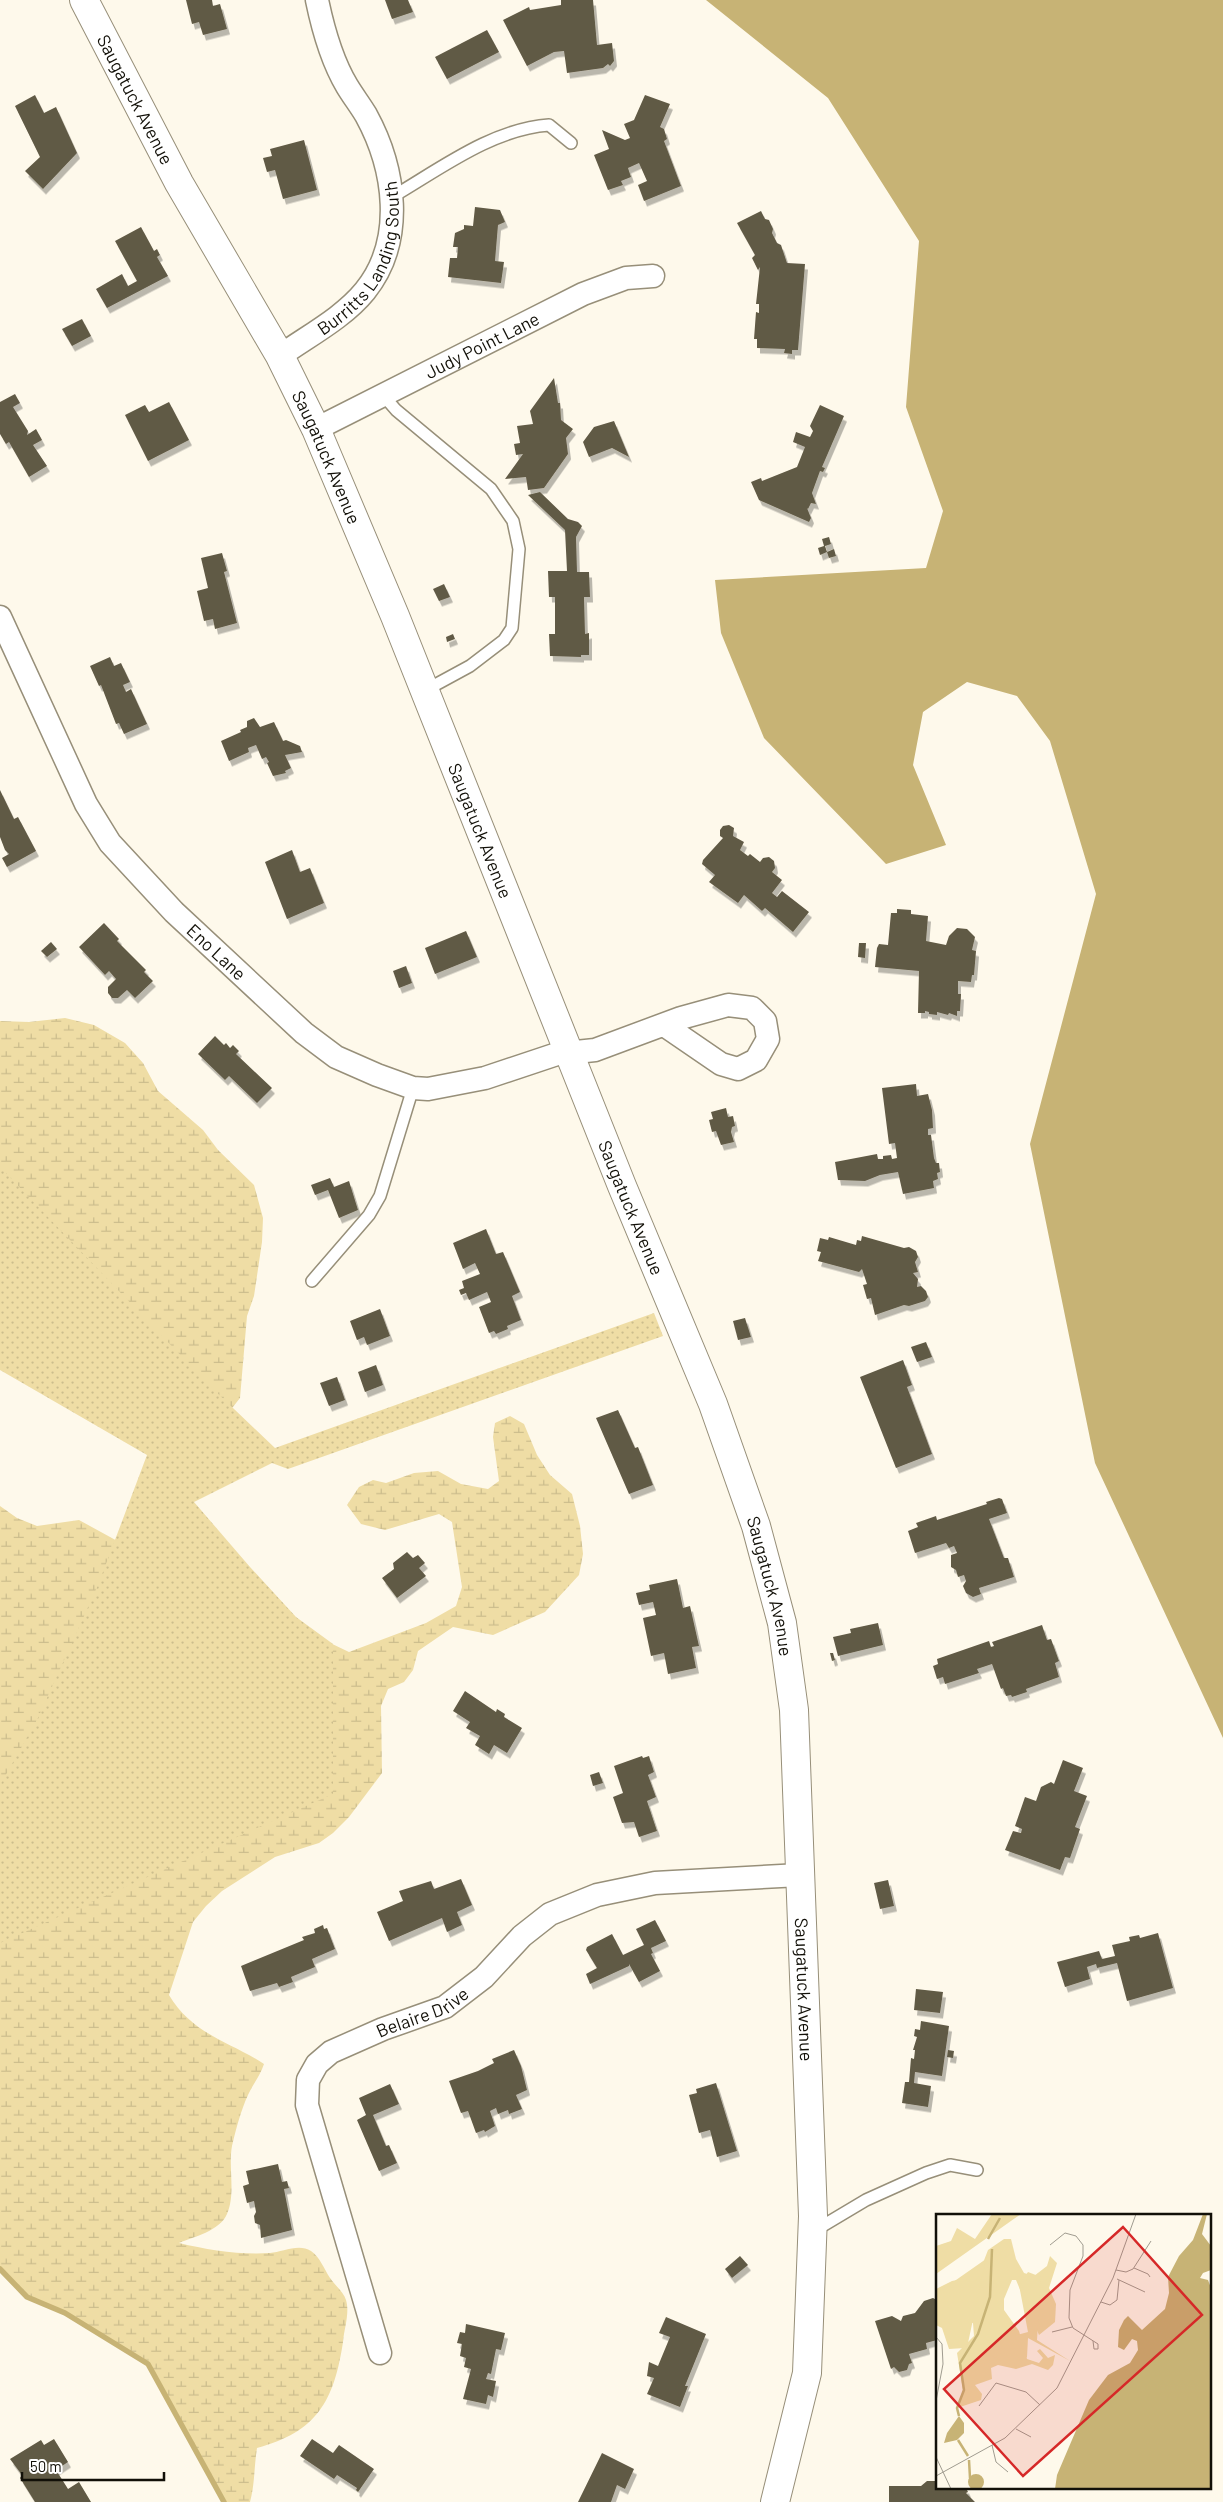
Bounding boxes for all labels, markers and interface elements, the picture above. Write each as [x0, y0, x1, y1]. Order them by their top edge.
street label: Saugatuck Avenue [93, 31, 178, 168]
street label: Burritts Landing South [313, 180, 403, 339]
street label: Judy Point Lane [421, 307, 543, 383]
street label: Saugatuck Avenue [288, 387, 366, 527]
street label: Saugatuck Avenue [444, 760, 517, 901]
street label: Eno Lane [183, 919, 251, 984]
street label: Saugatuck Avenue [594, 1137, 669, 1278]
street label: Saugatuck Avenue [742, 1513, 797, 1658]
street label: Saugatuck Avenue [791, 1917, 818, 2062]
street label: Belaire Drive [373, 1982, 473, 2042]
inset map [936, 2214, 1210, 2490]
scale bar [22, 2450, 165, 2482]
text: 50 m [30, 2457, 62, 2475]

